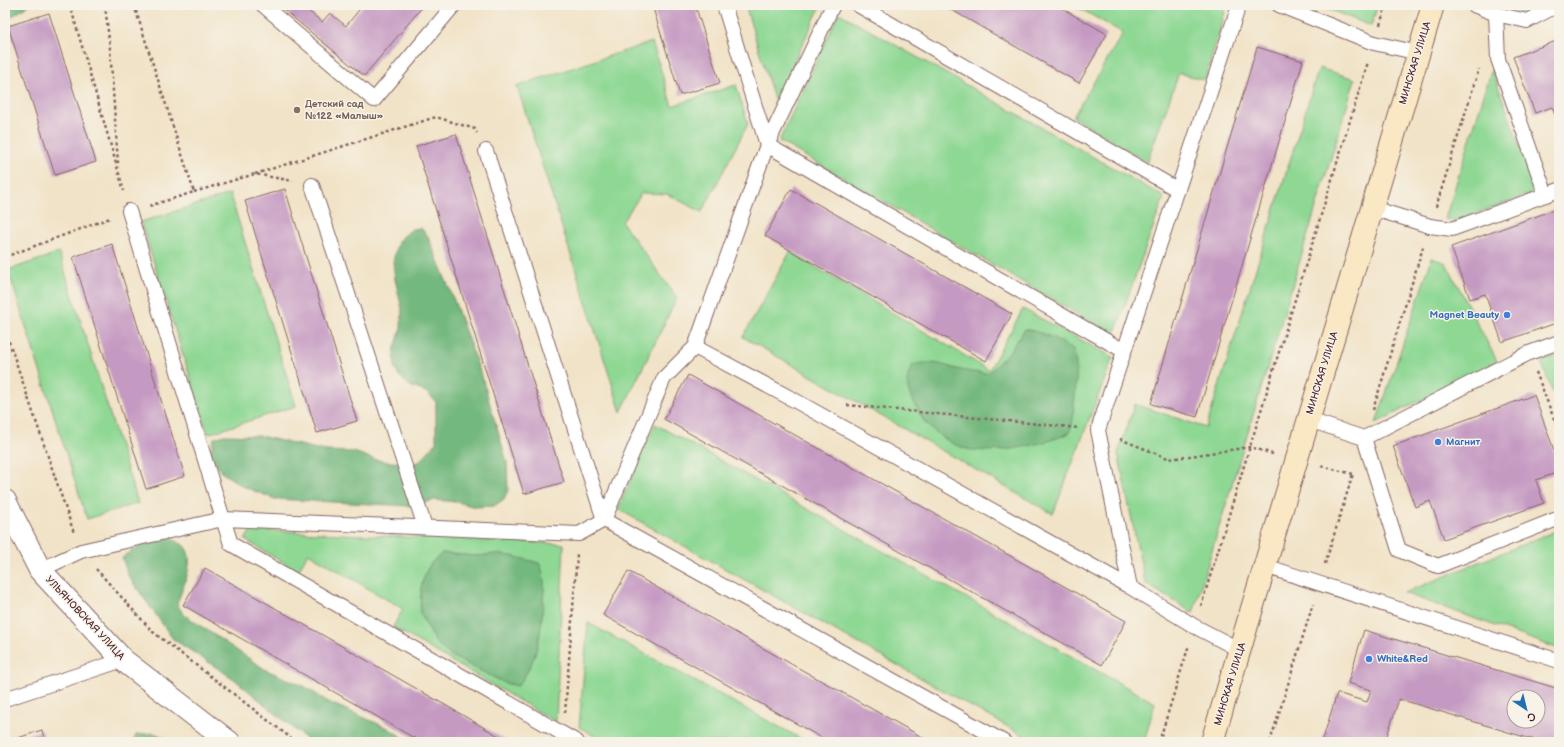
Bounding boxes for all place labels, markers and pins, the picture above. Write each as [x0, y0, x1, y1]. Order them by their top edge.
place label: Детский сад №122 «Малыш» [305, 98, 384, 122]
marker: Детский сад №122 «Малыш» [292, 105, 302, 115]
place label: Magnet Beauty [1430, 309, 1499, 321]
marker: Magnet Beauty [1502, 310, 1512, 320]
place label: Магнит [1446, 436, 1481, 448]
marker: Магнит [1433, 437, 1443, 447]
place label: White&Red [1377, 653, 1428, 665]
marker: White&Red [1364, 654, 1374, 664]

